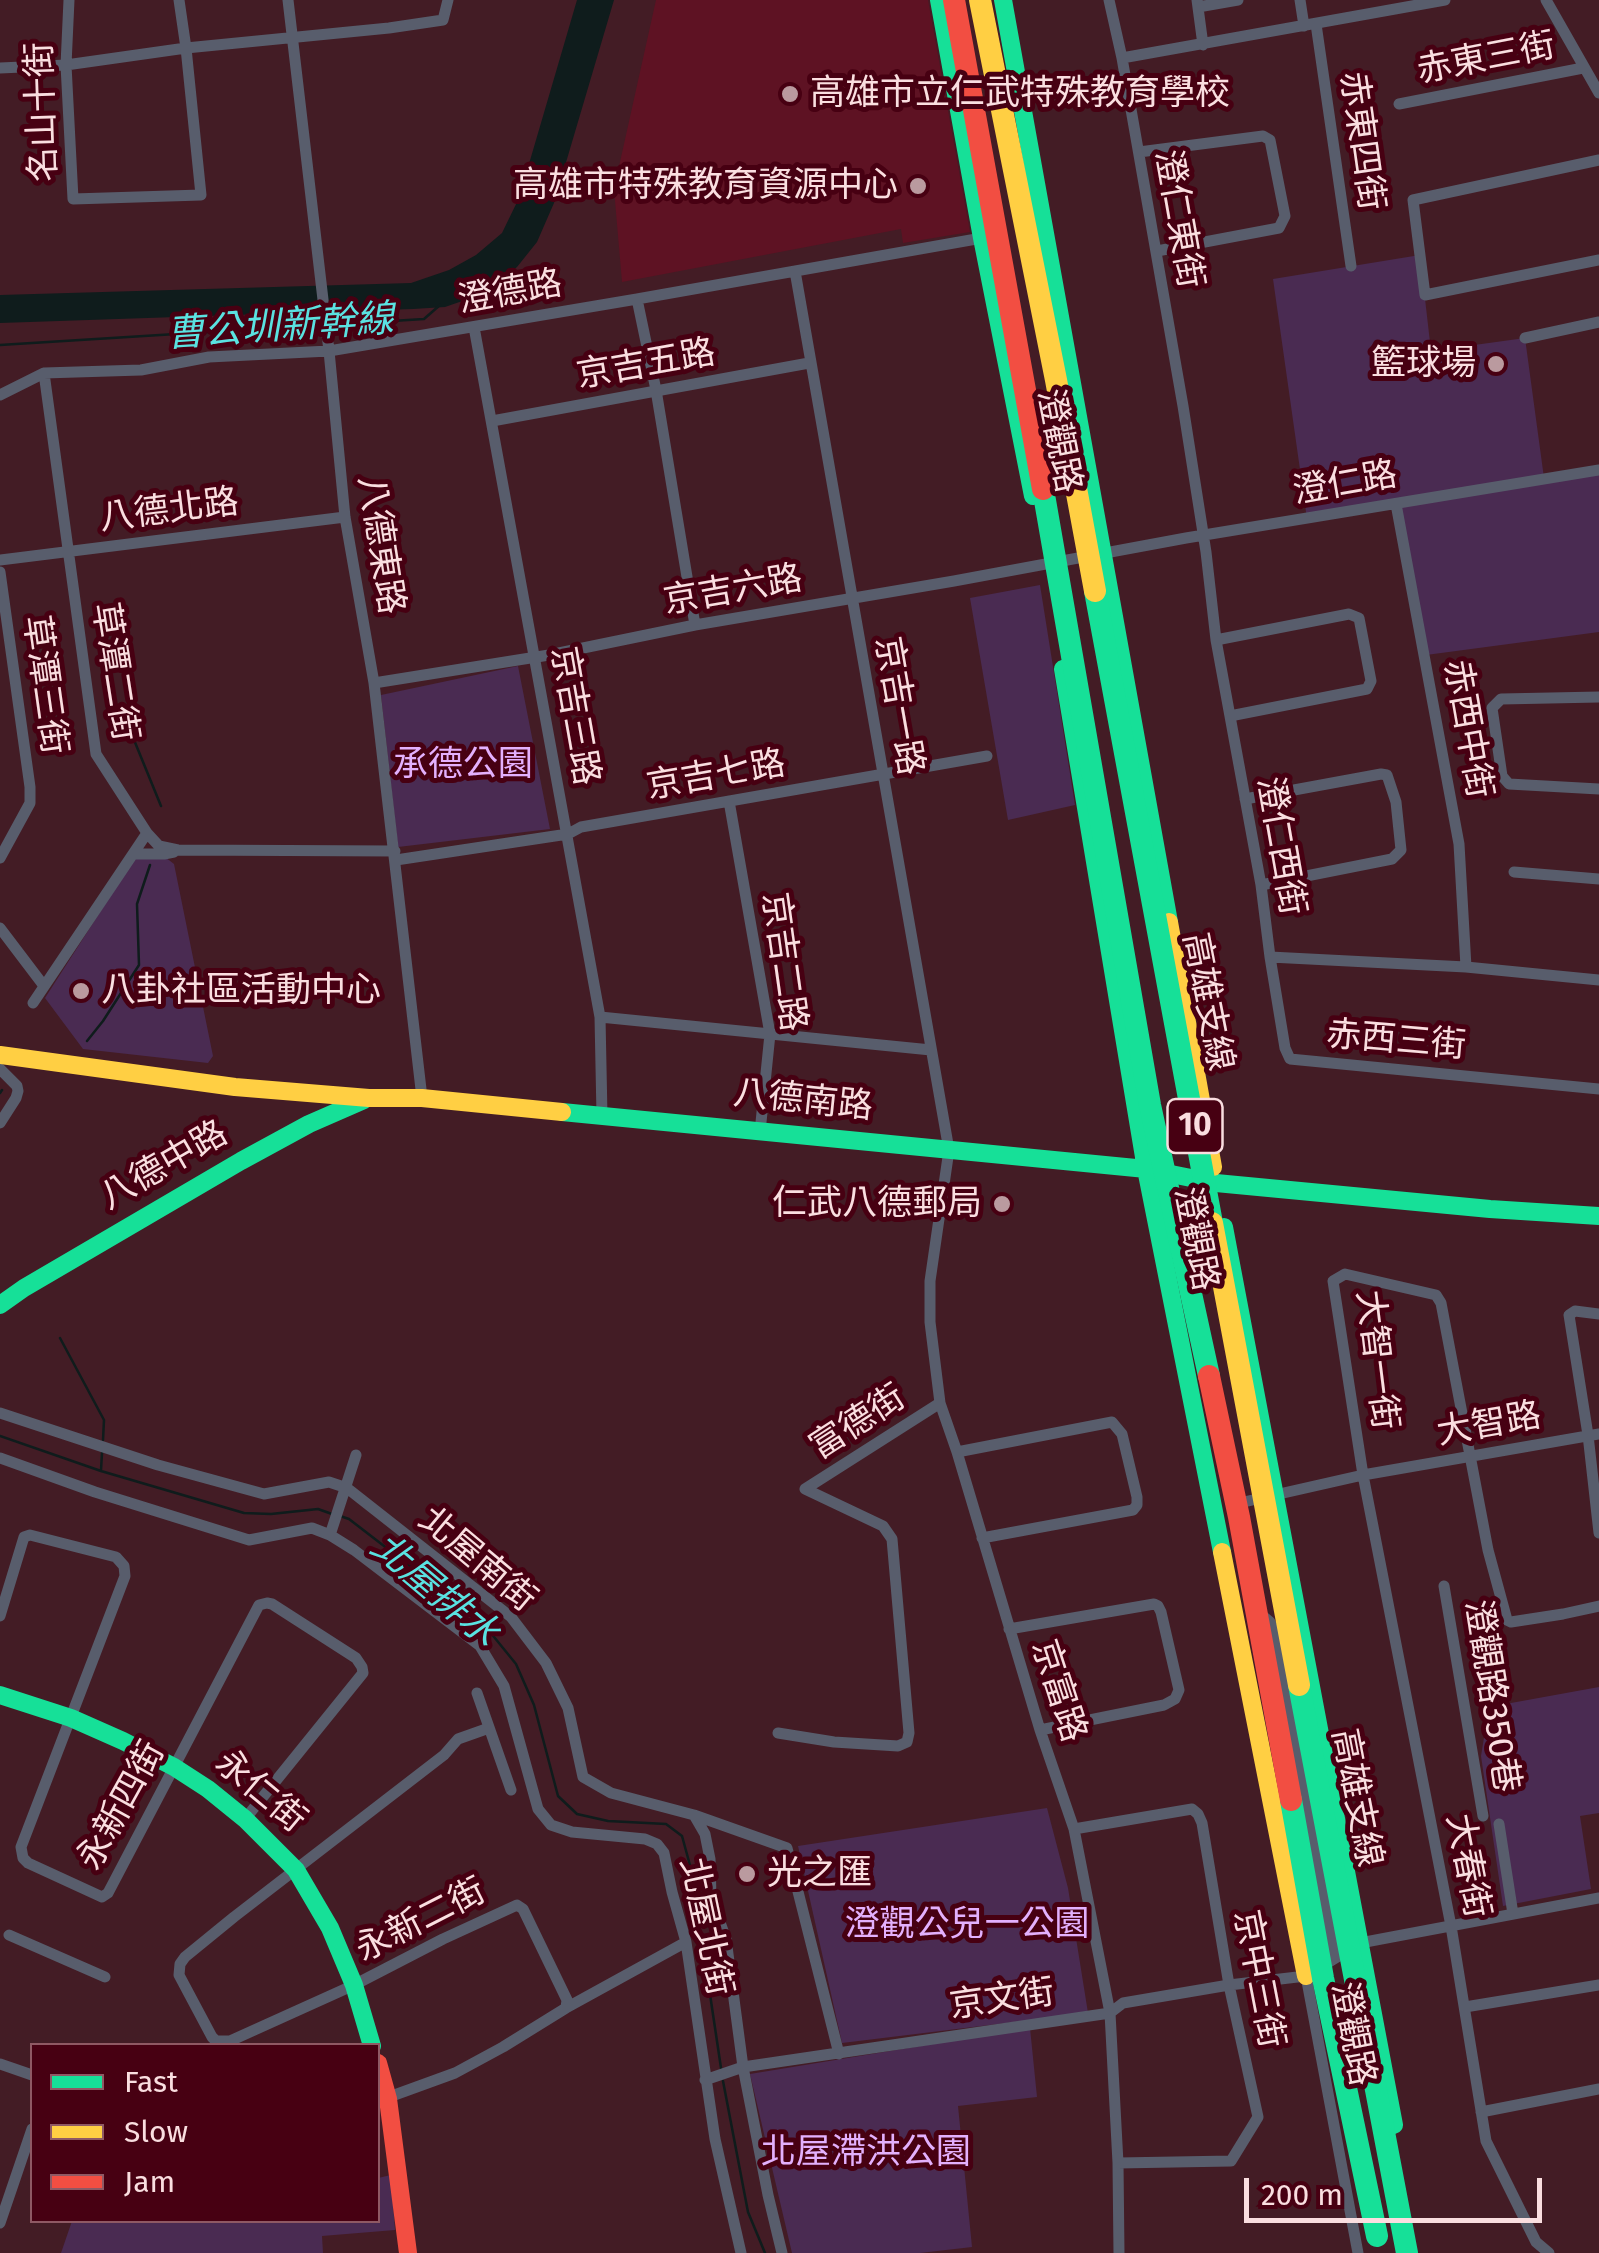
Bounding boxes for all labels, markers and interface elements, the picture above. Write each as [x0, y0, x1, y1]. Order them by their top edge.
street label: 赤東三街 [1413, 25, 1559, 93]
street label: 名山十街 [20, 41, 66, 183]
street label: 赤東四街 [1330, 69, 1392, 213]
place label: 高雄市立仁武特殊教育學校 [810, 73, 1230, 115]
marker: 高雄市立仁武特殊教育學校 [779, 83, 801, 105]
street label: 澄仁東街 [1145, 146, 1211, 292]
place label: 高雄市特殊教育資源中心 [513, 165, 898, 207]
marker: 高雄市特殊教育資源中心 [907, 175, 929, 197]
street label: 澄德路 [455, 263, 565, 323]
water label: 曹公圳新幹線 [165, 297, 395, 359]
street label: 京吉五路 [573, 332, 719, 398]
place label: 籃球場 [1371, 343, 1476, 385]
marker: 籃球場 [1485, 353, 1507, 375]
street label: 澄觀路 [1027, 385, 1089, 497]
street label: 澄仁路 [1290, 454, 1400, 514]
street label: 八德東路 [348, 473, 412, 617]
street label: 八德北路 [97, 482, 241, 540]
street label: 京吉六路 [660, 558, 806, 624]
street label: 草潭二街 [82, 600, 146, 744]
street label: 草潭三街 [13, 613, 75, 757]
street label: 京吉一路 [865, 633, 931, 779]
street label: 京吉三路 [541, 643, 607, 789]
street label: 赤西中街 [1434, 656, 1500, 802]
street label: 京吉七路 [643, 743, 789, 809]
park label: 承德公園 [393, 744, 533, 786]
street label: 澄仁西街 [1247, 773, 1313, 919]
street label: 京吉二路 [752, 890, 814, 1034]
street label: 高雄支線 [1173, 929, 1241, 1075]
place label: 八卦社區活動中心 [101, 970, 381, 1012]
marker: 八卦社區活動中心 [70, 980, 92, 1002]
street label: 赤西三街 [1324, 1014, 1468, 1068]
street label: 八德南路 [731, 1073, 875, 1129]
road number: 10 [1168, 1099, 1222, 1153]
street label: 八德中路 [93, 1113, 235, 1219]
place label: 仁武八德郵局 [772, 1183, 982, 1225]
street label: 澄觀路 [1164, 1183, 1226, 1295]
marker: 仁武八德郵局 [991, 1193, 1013, 1215]
street label: 大智一街 [1347, 1288, 1405, 1432]
street label: 富德街 [803, 1377, 913, 1469]
street label: 大智路 [1434, 1395, 1544, 1455]
street label: 北屋南街 [410, 1499, 544, 1621]
water label: 北屋排水 [361, 1525, 507, 1657]
street label: 澄觀路350巷 [1455, 1597, 1527, 1795]
street label: 京富路 [1022, 1635, 1094, 1747]
street label: 高雄支線 [1322, 1725, 1390, 1871]
street label: 永新四街 [70, 1735, 174, 1877]
street label: 永仁街 [206, 1742, 314, 1842]
street label: 大春街 [1436, 1810, 1498, 1922]
place label: 光之匯 [767, 1853, 872, 1895]
street label: 北屋北街 [670, 1854, 740, 2000]
marker: 光之匯 [736, 1863, 758, 1885]
street label: 永新二街 [349, 1871, 493, 1971]
park label: 澄觀公兒一公園 [845, 1904, 1089, 1946]
street label: 京中三街 [1224, 1906, 1292, 2052]
street label: 京文街 [947, 1972, 1057, 2028]
street label: 澄觀路 [1321, 1978, 1383, 2090]
legend [30, 2043, 380, 2223]
text: Fast [124, 2064, 178, 2100]
text: Slow [124, 2114, 188, 2150]
park label: 北屋滯洪公園 [761, 2132, 971, 2174]
scale bar [1249, 2158, 1546, 2220]
text: Jam [124, 2164, 175, 2200]
text: 200 m [1261, 2177, 1343, 2213]

